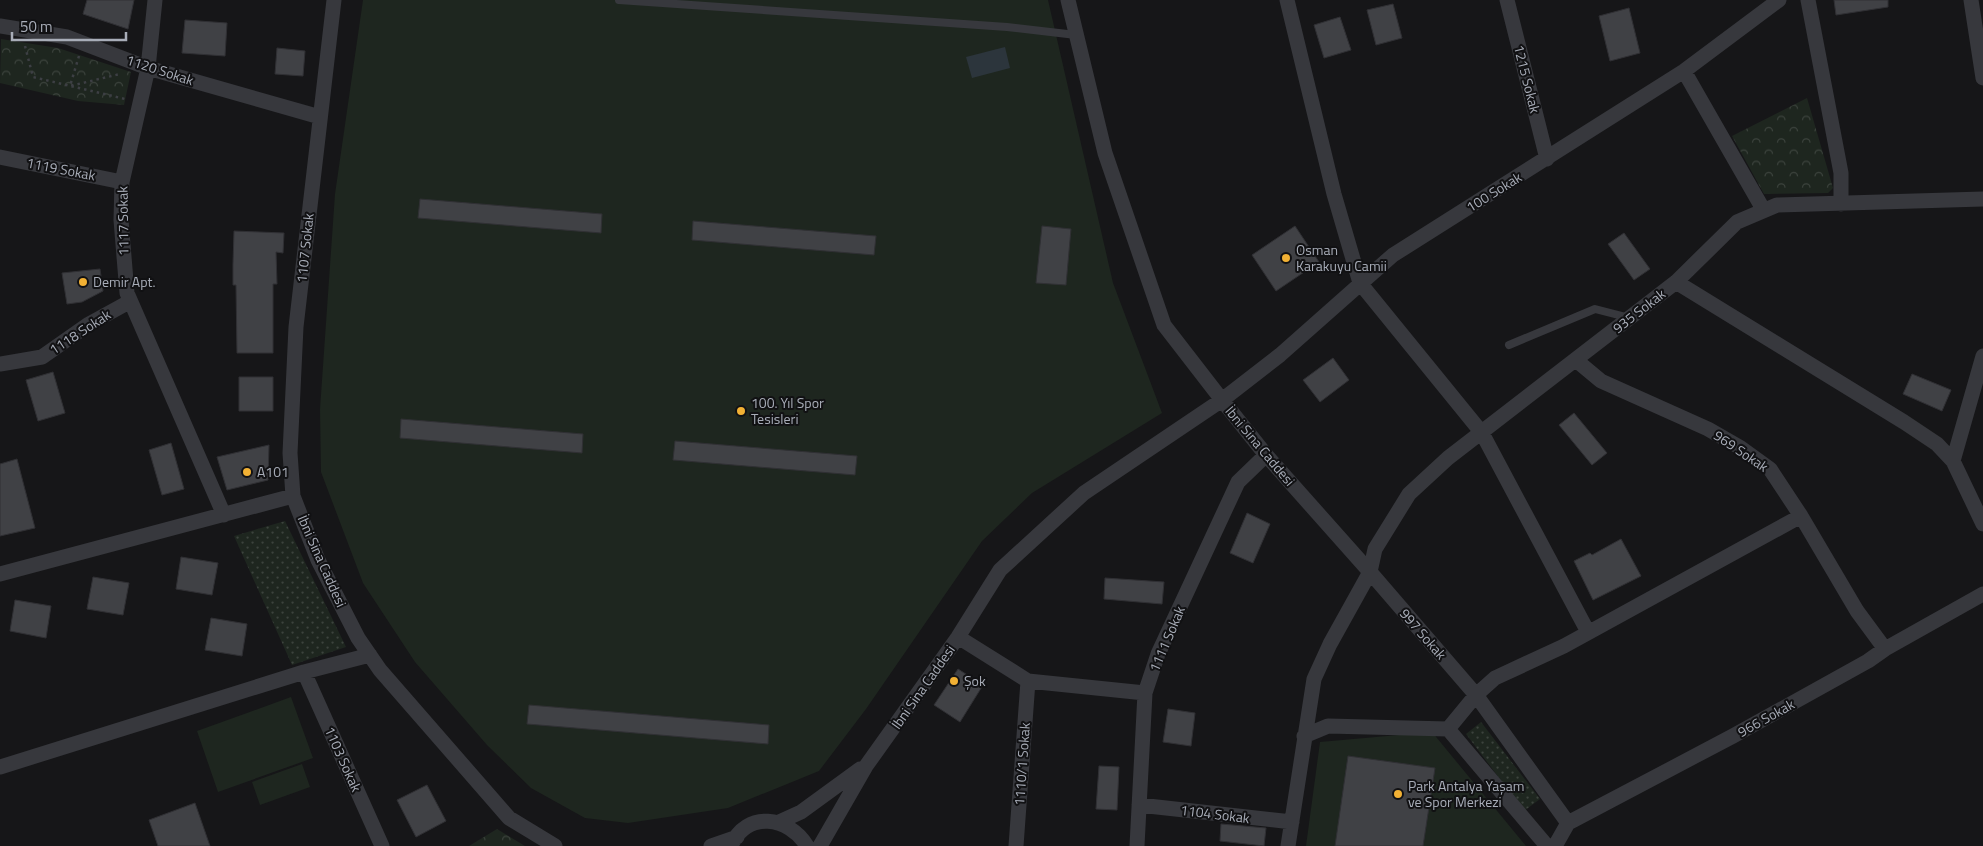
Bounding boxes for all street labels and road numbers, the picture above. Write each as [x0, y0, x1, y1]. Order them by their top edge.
street label: 1215 Sokak [1509, 42, 1546, 116]
street label: 1120 Sokak [124, 49, 197, 90]
street label: 1119 Sokak [25, 152, 98, 186]
street label: 100 Sokak [1462, 166, 1526, 217]
street label: 1117 Sokak [111, 186, 134, 256]
street label: 1107 Sokak [290, 212, 319, 284]
street label: 935 Sokak [1608, 283, 1670, 338]
street label: 1118 Sokak [45, 304, 115, 359]
street label: İbni Sina Caddesi [1221, 401, 1300, 490]
street label: 969 Sokak [1710, 425, 1773, 477]
street label: İbni Sina Caddesi [293, 511, 352, 610]
street label: 1111 Sokak [1143, 602, 1190, 675]
street label: 997 Sokak [1395, 603, 1452, 664]
street label: İbni Sina Caddesi [886, 640, 960, 733]
street label: 966 Sokak [1734, 693, 1798, 742]
street label: 1110/1 Sokak [1008, 721, 1035, 806]
street label: 1103 Sokak [320, 723, 367, 795]
street label: 1104 Sokak [1179, 799, 1251, 828]

